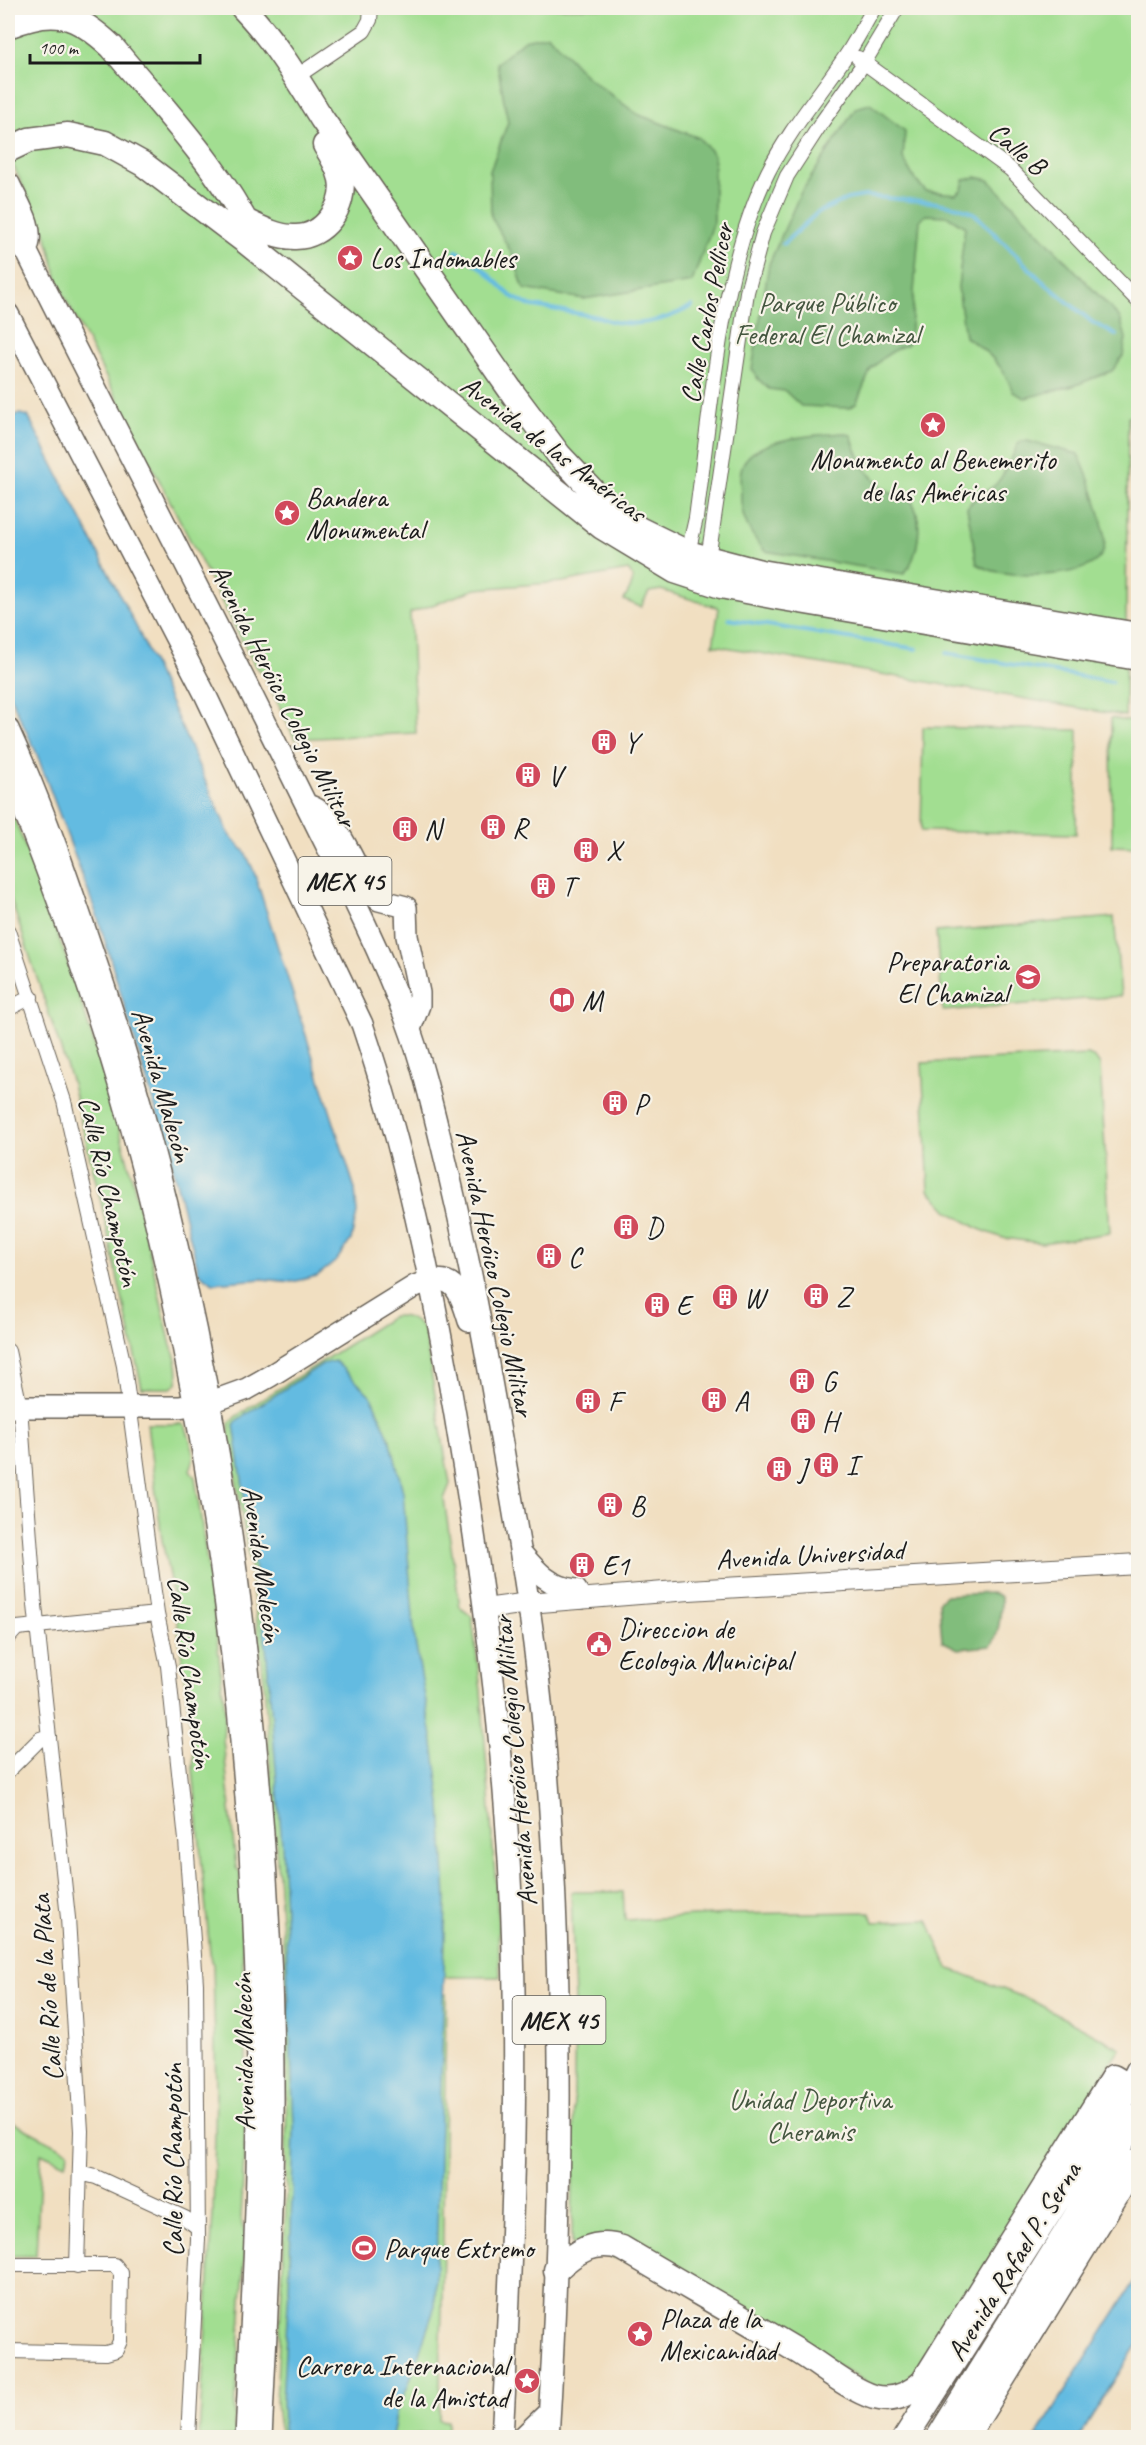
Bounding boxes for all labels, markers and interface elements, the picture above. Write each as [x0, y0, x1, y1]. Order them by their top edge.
scale bar [30, 27, 200, 65]
text: 100 m [39, 37, 80, 59]
street label: Calle B [981, 114, 1056, 184]
street label: Calle Carlos Pellicer [672, 218, 741, 406]
place label: Los Indomables [370, 241, 518, 276]
place icon: Los Indomables [335, 243, 365, 273]
park label: Parque Público Federal El Chamizal [735, 285, 925, 352]
street label: Avenida de las Américas [454, 367, 655, 531]
place icon: Monumento al Benemerito de las Américas [918, 410, 948, 440]
place label: Monumento al Benemerito de las Américas [810, 442, 1058, 509]
place label: Bandera Monumental [306, 480, 429, 547]
place icon: Bandera Monumental [272, 498, 302, 528]
street label: Avenida Heróico Colegio Militar [202, 558, 366, 835]
place label: Y [624, 725, 644, 760]
building icon: Y [589, 727, 619, 757]
place label: V [548, 758, 567, 793]
building icon: V [513, 760, 543, 790]
place label: R [512, 810, 530, 845]
place label: N [424, 812, 445, 847]
building icon: R [478, 812, 508, 842]
building icon: N [390, 814, 420, 844]
place label: X [606, 833, 625, 868]
building icon: X [571, 835, 601, 865]
road number: MEX 45 [298, 857, 392, 905]
place label: T [562, 869, 581, 904]
building icon: T [528, 871, 558, 901]
place label: Preparatoria El Chamizal [887, 944, 1013, 1011]
school or university icon: Preparatoria El Chamizal [1013, 962, 1043, 992]
place label: M [582, 983, 605, 1018]
library icon: M [547, 985, 577, 1015]
street label: Avenida Malecón [124, 1004, 201, 1167]
place label: P [634, 1086, 651, 1121]
building icon: P [600, 1088, 630, 1118]
street label: Calle Río Champotón [71, 1093, 149, 1291]
street label: Avenida Heróico Colegio Militar [448, 1127, 543, 1421]
place label: D [646, 1210, 665, 1245]
building icon: D [611, 1212, 641, 1242]
place label: C [568, 1239, 584, 1274]
building icon: C [534, 1241, 564, 1271]
place label: Z [836, 1279, 855, 1314]
place label: W [744, 1280, 769, 1315]
building icon: Z [801, 1281, 831, 1311]
building icon: W [710, 1282, 740, 1312]
place label: E [676, 1288, 694, 1323]
building icon: E [642, 1290, 672, 1320]
place label: G [822, 1364, 839, 1399]
building icon: G [787, 1366, 817, 1396]
place label: A [734, 1383, 750, 1418]
place label: F [608, 1384, 627, 1419]
building icon: A [699, 1385, 729, 1415]
building icon: F [573, 1386, 603, 1416]
place label: H [822, 1404, 842, 1439]
building icon: H [788, 1406, 818, 1436]
place label: I [846, 1448, 863, 1483]
building icon: I [811, 1450, 841, 1480]
place label: J [796, 1452, 811, 1487]
building icon: J [764, 1454, 794, 1484]
street label: Avenida Malecón [234, 1483, 291, 1646]
place label: B [630, 1488, 647, 1523]
building icon: B [595, 1490, 625, 1520]
street label: Avenida Universidad [715, 1532, 909, 1577]
place label: E1 [602, 1548, 631, 1583]
building icon: E1 [567, 1550, 597, 1580]
street label: Calle Río Champotón [160, 1574, 221, 1772]
place label: Direccion de Ecologia Municipal [618, 1611, 797, 1678]
street label: Avenida Heróico Colegio Militar [484, 1612, 545, 1908]
public building icon: Direccion de Ecologia Municipal [584, 1629, 614, 1659]
street label: Calle Río de la Plata [22, 1892, 70, 2082]
street label: Avenida Malecón [225, 1971, 262, 2131]
road number: MEX 45 [512, 1996, 606, 2044]
street label: Calle Río Champotón [155, 2062, 190, 2257]
park label: Unidad Deportiva Cheramis [729, 2082, 894, 2149]
street label: Avenida Rafael P. Serna [938, 2154, 1090, 2367]
place label: Parque Extremo [384, 2231, 537, 2266]
sports icon: Parque Extremo [349, 2233, 379, 2263]
place label: Plaza de la Mexicanidad [660, 2301, 780, 2368]
place icon: Plaza de la Mexicanidad [625, 2319, 655, 2349]
place label: Carrera Internacional de la Amistad [296, 2348, 513, 2415]
place icon: Carrera Internacional de la Amistad [512, 2366, 542, 2396]

